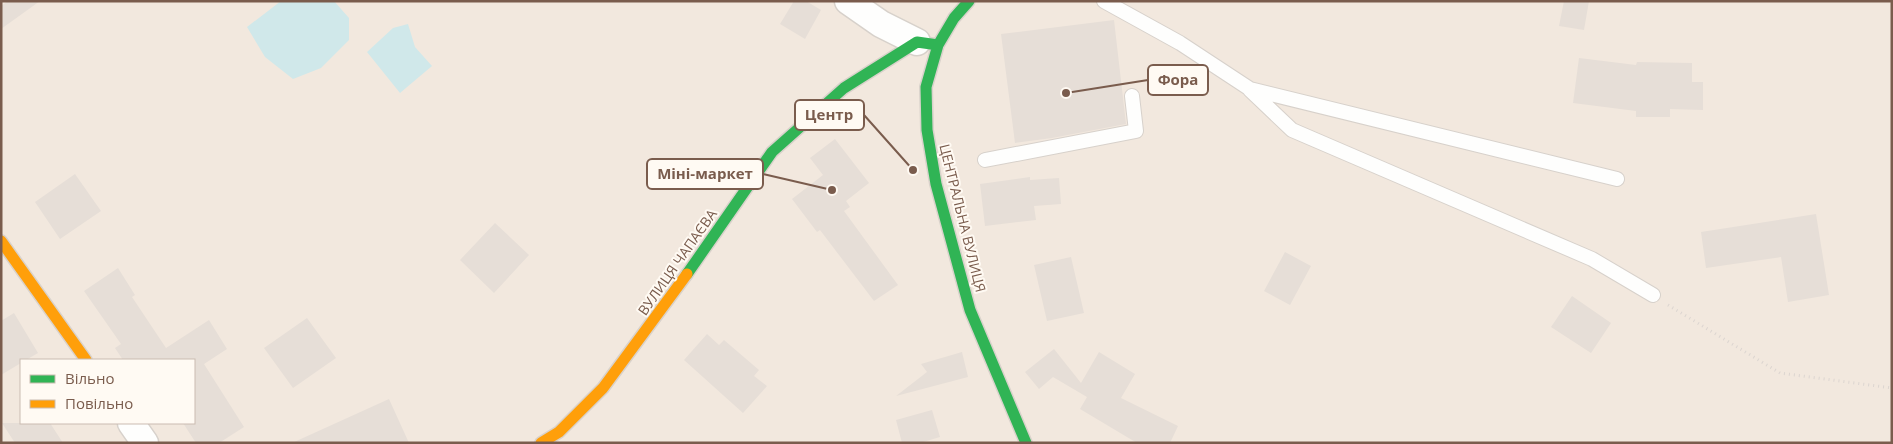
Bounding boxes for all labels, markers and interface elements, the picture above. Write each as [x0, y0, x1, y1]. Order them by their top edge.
callout: Фора [1148, 65, 1208, 95]
text: Фора [1158, 69, 1198, 89]
callout: Центр [795, 100, 864, 130]
text: Центр [805, 104, 853, 124]
street label: ЦЕНТРАЛЬНА ВУЛИЦЯ [935, 142, 991, 294]
callout: Міні-маркет [647, 159, 763, 189]
text: Міні-маркет [657, 163, 753, 183]
street label: ВУЛИЦЯ ЧАПАЄВА [633, 205, 721, 319]
legend [20, 359, 195, 424]
text: Вільно [65, 368, 114, 388]
text: Повільно [65, 393, 133, 413]

